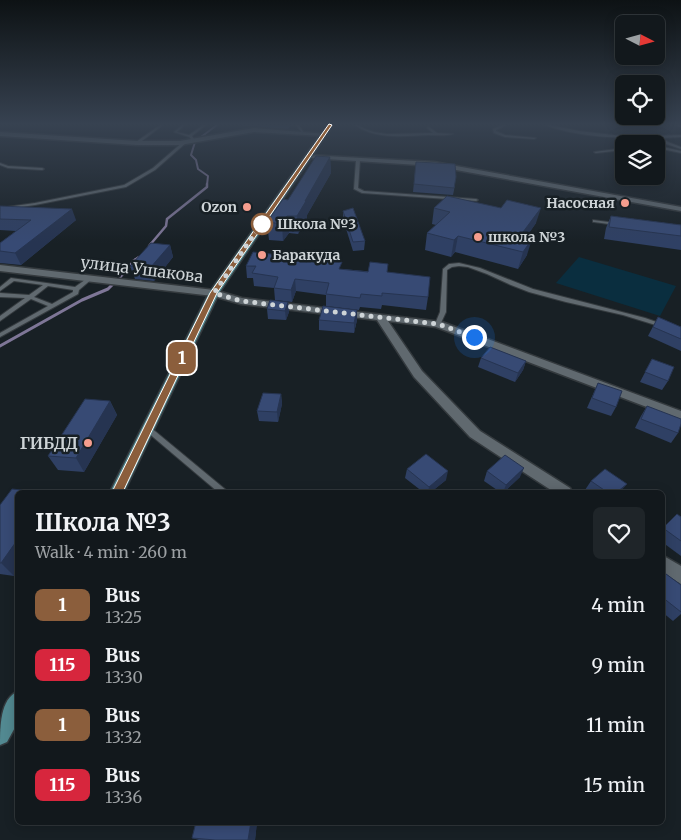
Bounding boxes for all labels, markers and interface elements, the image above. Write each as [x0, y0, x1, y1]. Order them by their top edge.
north arrow [615, 15, 665, 65]
map controls [615, 15, 665, 185]
button: locate [615, 75, 665, 125]
button: layers [615, 135, 665, 185]
place label: Насосная [546, 194, 615, 212]
marker: Насосная [619, 197, 631, 209]
place label: Ozon [201, 198, 237, 216]
marker: Ozon [241, 201, 253, 213]
marker: Школа №3 [251, 213, 273, 235]
place label: Школа №3 [277, 215, 356, 233]
place label: школа №3 [488, 228, 565, 246]
marker: школа №3 [472, 231, 484, 243]
place label: Баракуда [272, 246, 340, 264]
marker: Баракуда [256, 249, 268, 261]
street label: улица Ушакова [79, 252, 205, 287]
your location [462, 325, 487, 350]
line badge: 1 [166, 342, 198, 374]
text: 1 [178, 346, 186, 369]
place label: ГИБДД [20, 433, 78, 453]
marker: ГИБДД [82, 437, 94, 449]
text: Школа №3 [35, 507, 171, 538]
button: heart [593, 507, 645, 559]
text: Walk · 4 min · 260 m [35, 542, 187, 562]
text: Bus [105, 583, 140, 607]
text: 1 [58, 593, 67, 616]
text: 4 min [591, 593, 645, 617]
text: 13:25 [105, 607, 142, 627]
text: Bus [105, 643, 140, 667]
text: 115 [49, 653, 76, 676]
text: 9 min [591, 653, 645, 677]
text: 13:30 [105, 667, 143, 687]
text: Bus [105, 703, 140, 727]
text: 1 [58, 713, 67, 736]
text: 11 min [586, 713, 645, 737]
text: 13:32 [105, 727, 142, 747]
text: Bus [105, 763, 140, 787]
text: 115 [49, 773, 76, 796]
text: 15 min [584, 773, 645, 797]
text: 13:36 [105, 787, 142, 807]

